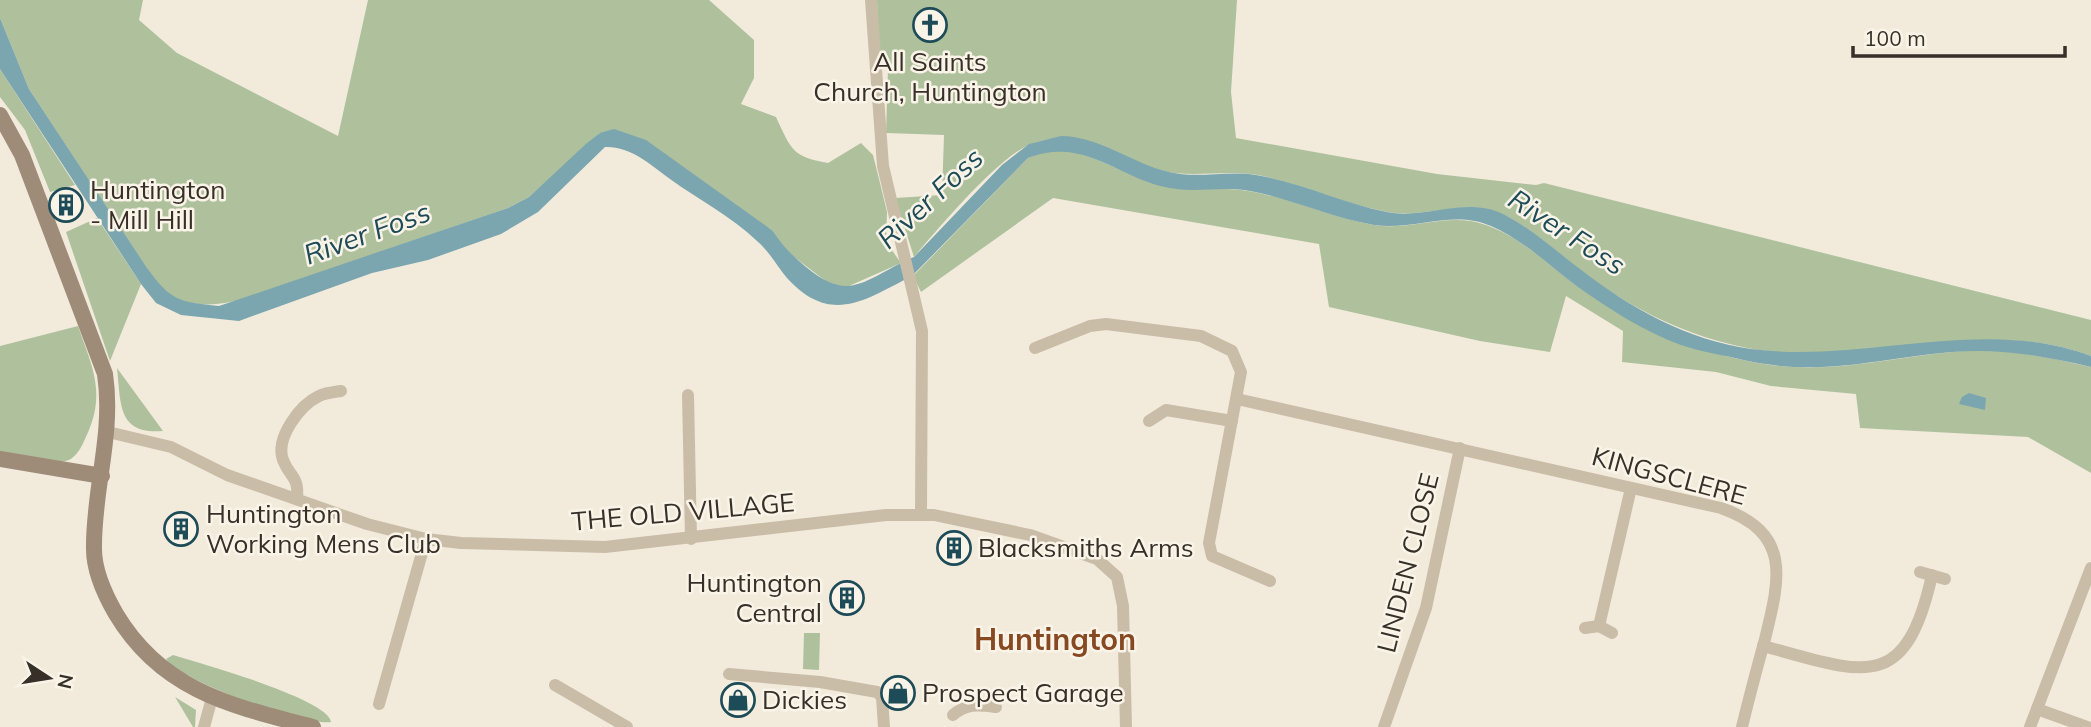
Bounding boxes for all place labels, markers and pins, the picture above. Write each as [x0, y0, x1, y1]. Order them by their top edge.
church icon: All Saints Church, Huntington [911, 6, 949, 44]
place label: All Saints Church, Huntington [813, 45, 1047, 108]
place label: Huntington - Mill Hill [90, 173, 225, 236]
building icon: Huntington - Mill Hill [47, 186, 85, 224]
place label: Huntington Working Mens Club [206, 497, 441, 560]
building icon: Huntington Working Mens Club [162, 510, 200, 548]
building icon: Blacksmiths Arms [935, 529, 973, 567]
place label: Blacksmiths Arms [978, 531, 1194, 564]
place label: Huntington Central [687, 566, 822, 629]
building icon: Huntington Central [828, 579, 866, 617]
shop icon: Prospect Garage [879, 674, 917, 712]
place label: Prospect Garage [922, 676, 1124, 709]
shop icon: Dickies [719, 681, 757, 719]
place label: Dickies [762, 683, 847, 716]

